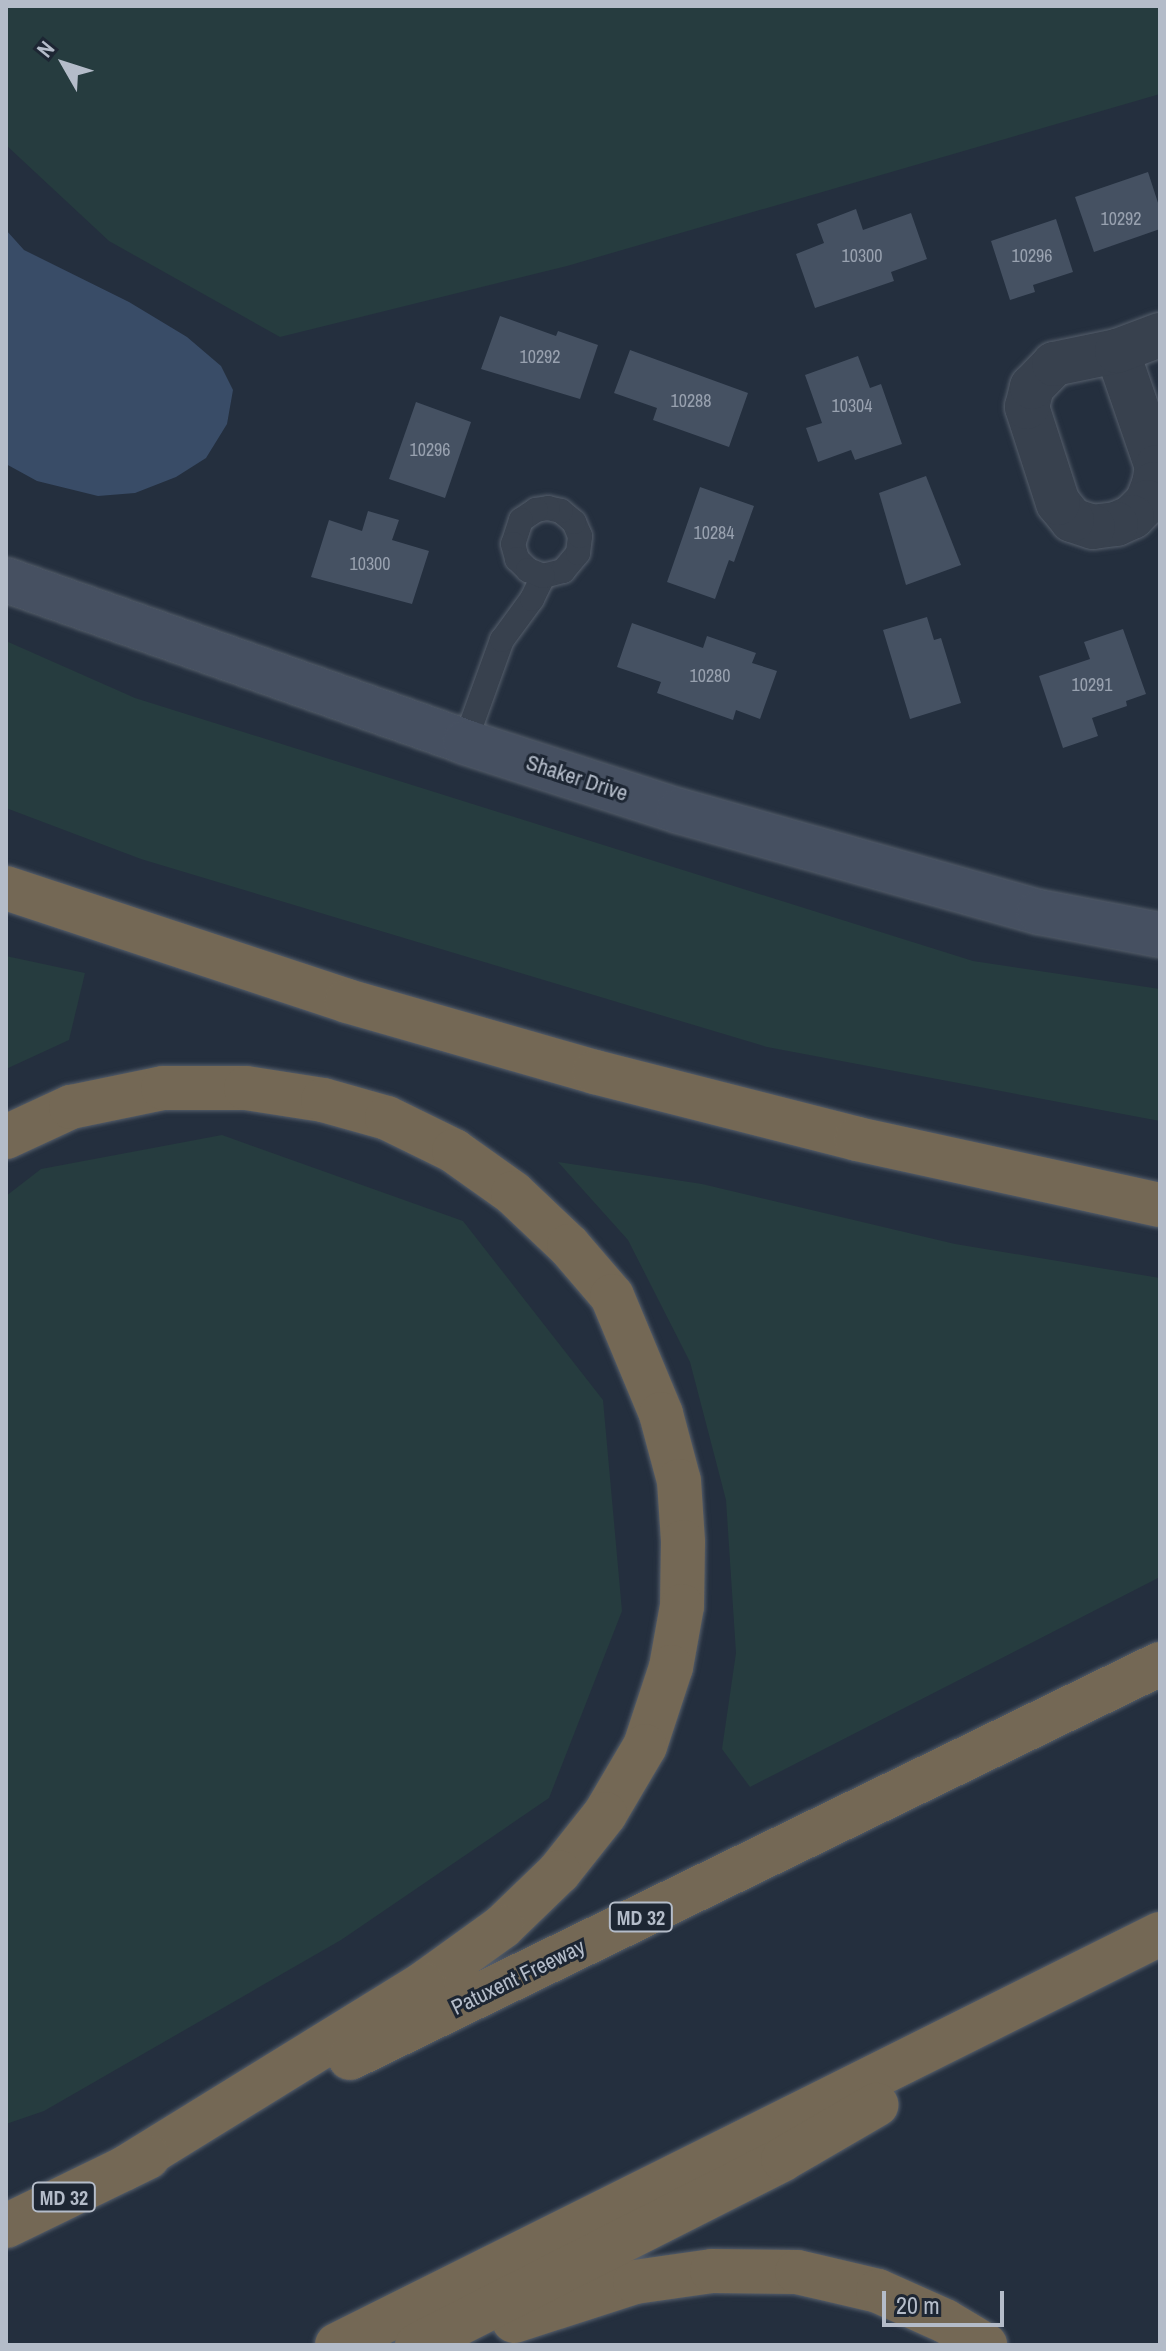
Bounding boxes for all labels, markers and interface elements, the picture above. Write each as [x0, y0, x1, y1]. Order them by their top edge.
north arrow [24, 24, 104, 104]
text: N [30, 34, 61, 63]
house number: 10292 [1100, 208, 1142, 230]
house number: 10300 [841, 245, 883, 267]
house number: 10296 [1011, 245, 1053, 267]
house number: 10292 [519, 346, 561, 368]
house number: 10288 [670, 390, 712, 412]
house number: 10304 [831, 395, 873, 417]
house number: 10296 [409, 439, 451, 461]
house number: 10284 [693, 522, 735, 544]
house number: 10300 [349, 553, 391, 575]
house number: 10280 [689, 665, 731, 687]
house number: 10291 [1071, 674, 1113, 696]
street label: Shaker Drive [523, 749, 631, 807]
road number: MD 32 [607, 1901, 675, 1933]
street label: Patuxent Freeway [447, 1933, 589, 2021]
road number: MD 32 [30, 2181, 98, 2213]
scale bar [886, 2275, 1008, 2325]
text: 20 m [896, 2289, 940, 2321]

